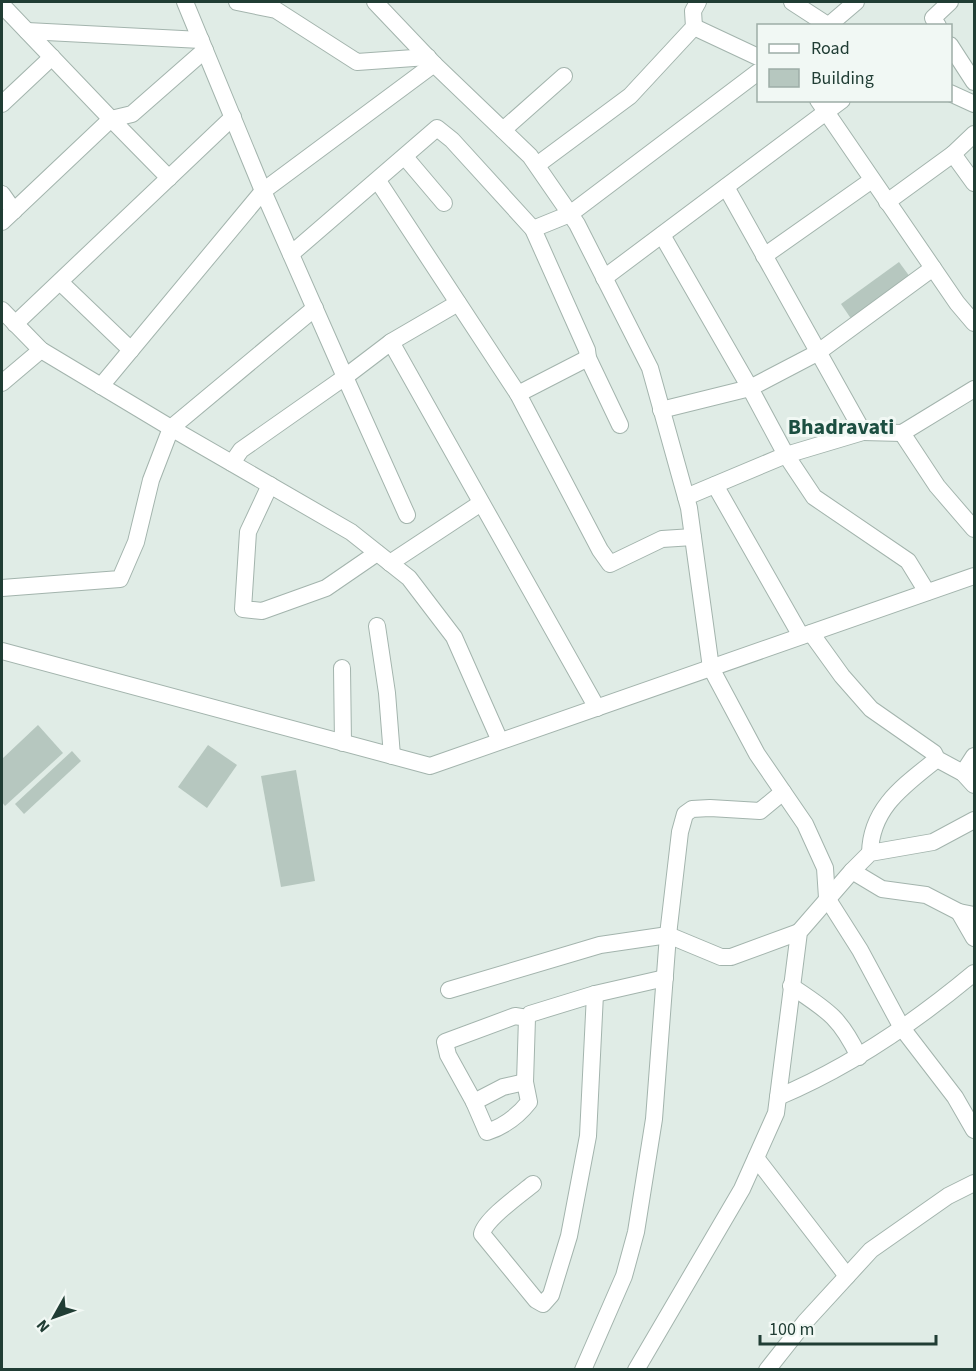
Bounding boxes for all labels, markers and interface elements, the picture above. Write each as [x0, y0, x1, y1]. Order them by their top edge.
legend [757, 24, 952, 102]
text: Road [811, 36, 850, 61]
text: Building [811, 66, 874, 91]
district label: Bhadravati [788, 411, 894, 443]
north arrow [24, 1287, 84, 1347]
scale bar [760, 1308, 936, 1346]
text: N [31, 1315, 55, 1337]
text: 100 m [769, 1317, 814, 1342]

